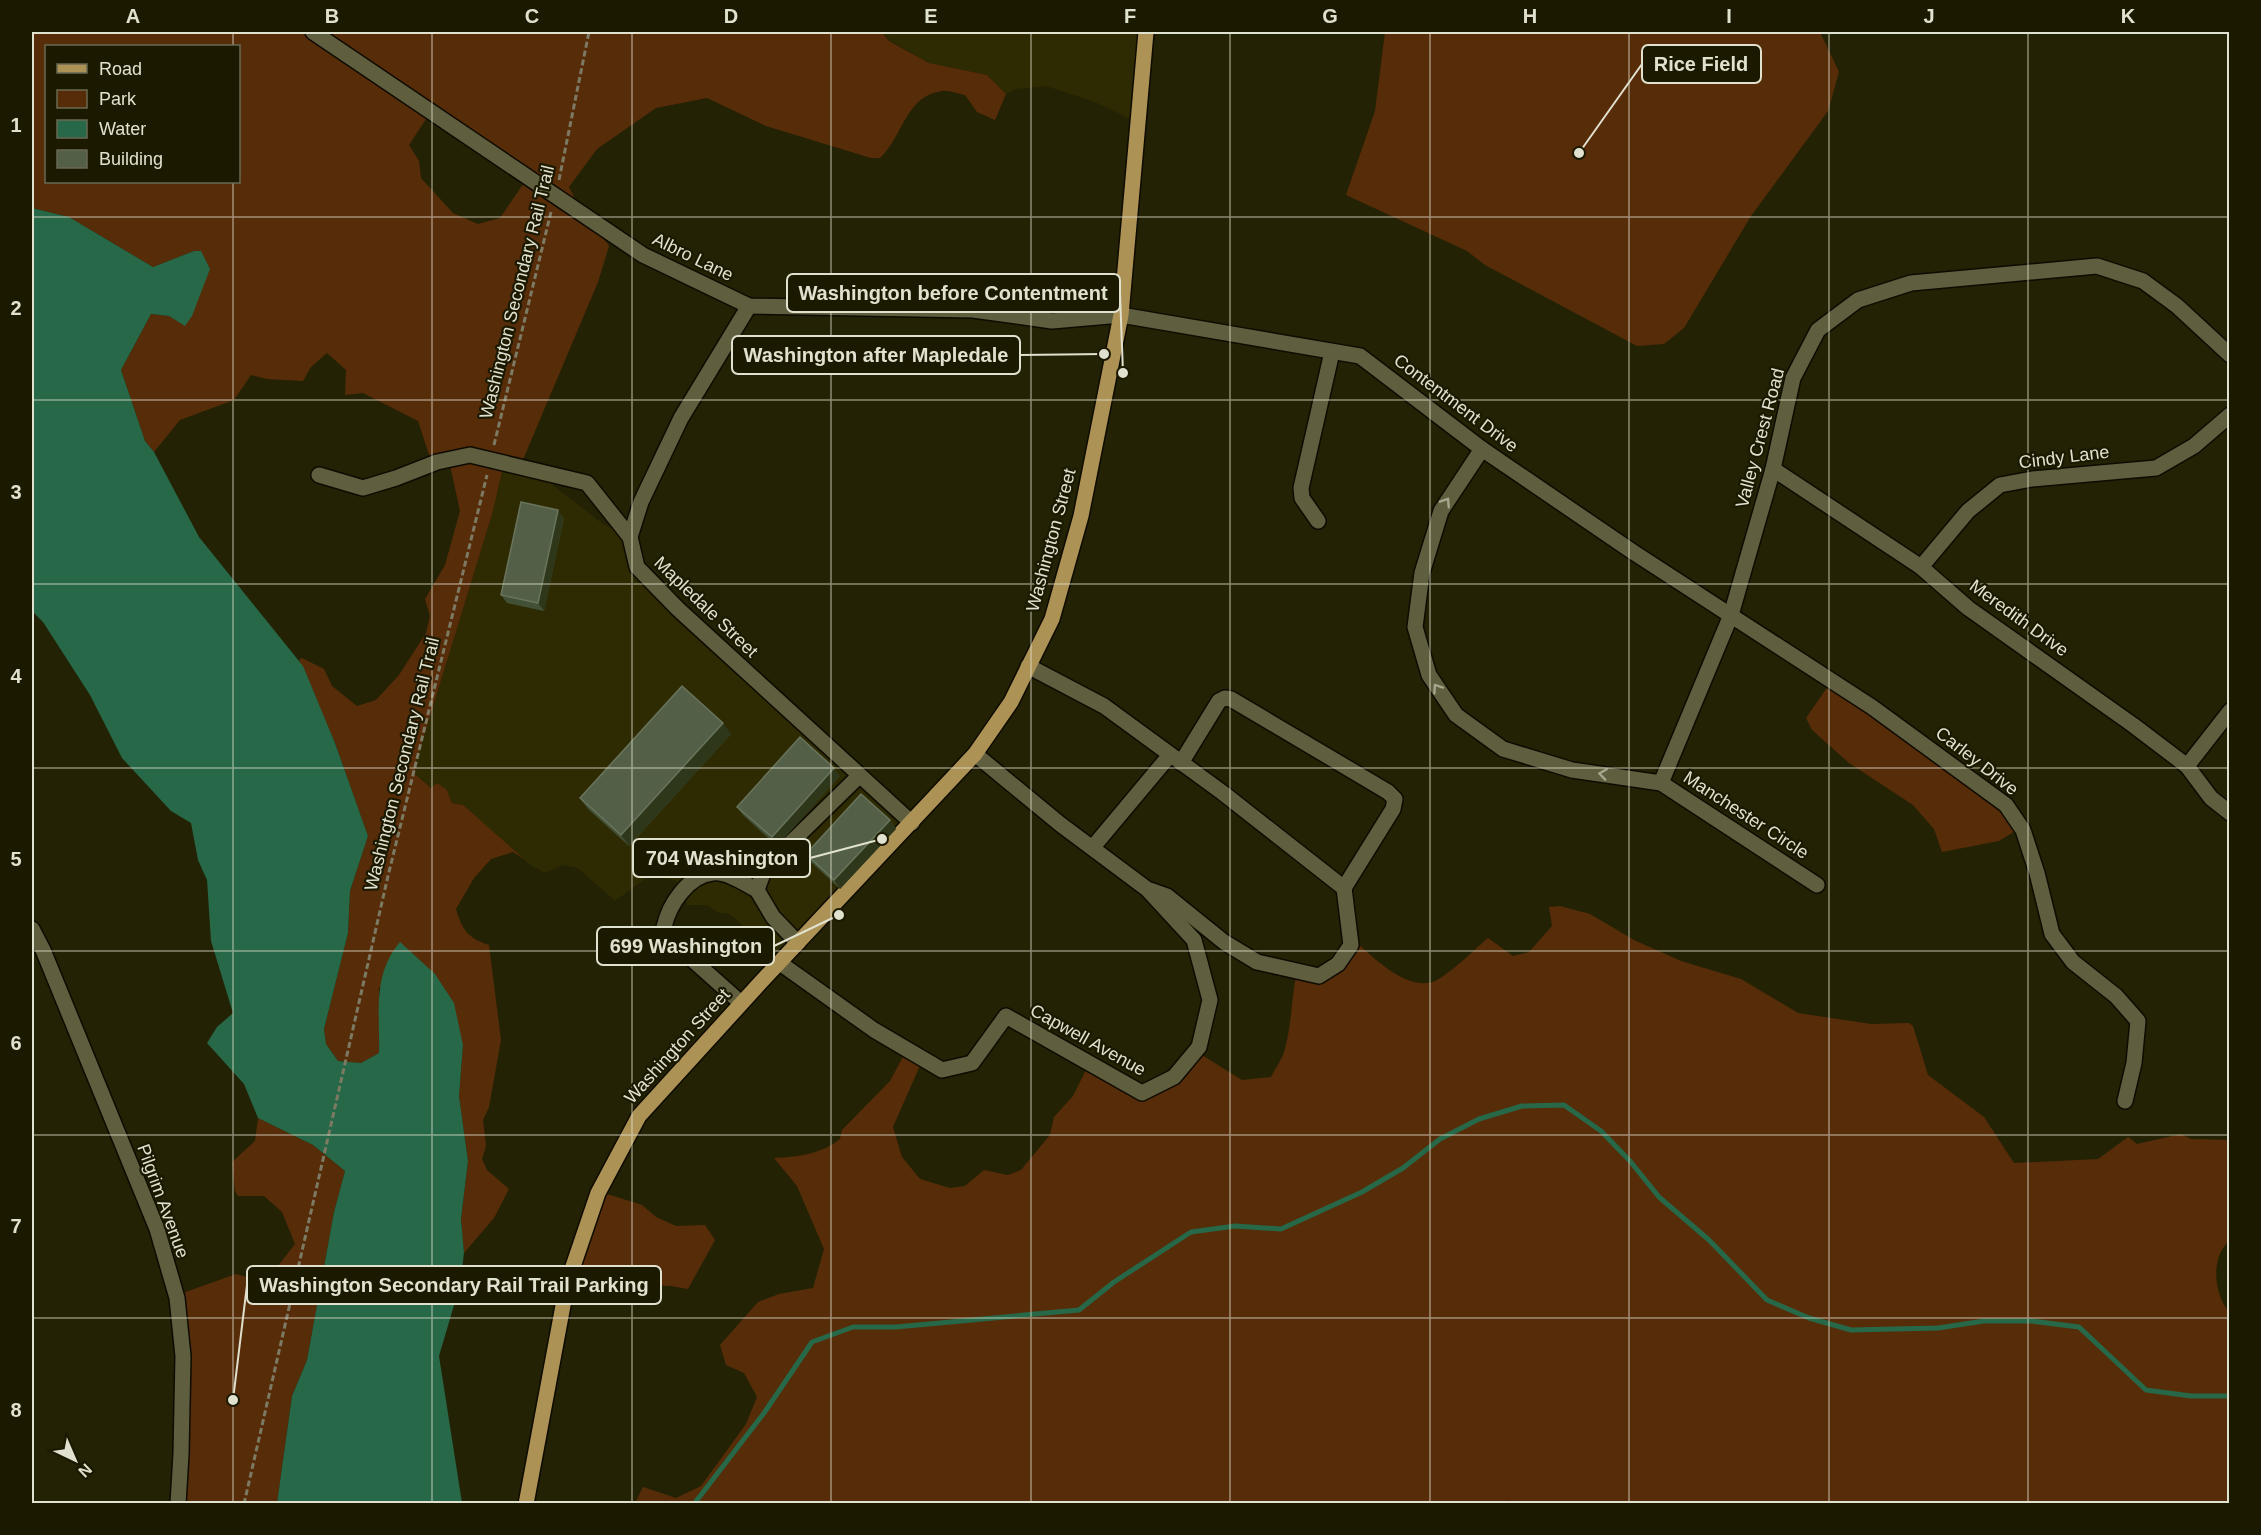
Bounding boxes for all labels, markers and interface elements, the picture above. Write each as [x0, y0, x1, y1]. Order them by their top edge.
text: A [126, 5, 140, 27]
text: B [325, 5, 339, 27]
text: C [525, 5, 539, 27]
text: D [724, 5, 738, 27]
text: E [924, 5, 938, 27]
text: F [1124, 5, 1136, 27]
text: G [1322, 5, 1338, 27]
text: H [1523, 5, 1537, 27]
text: I [1726, 5, 1732, 27]
text: J [1923, 5, 1935, 27]
text: K [2121, 5, 2136, 27]
legend [45, 45, 240, 183]
callout: Rice Field [1642, 45, 1761, 83]
text: Rice Field [1654, 53, 1748, 75]
text: Road [99, 59, 142, 79]
text: Park [99, 89, 137, 109]
text: 1 [10, 114, 22, 136]
text: Water [99, 119, 146, 139]
text: Building [99, 149, 163, 169]
street label: Washington Secondary Rail Trail [476, 163, 558, 421]
street label: Albro Lane [649, 229, 737, 285]
callout: Washington before Contentment [787, 274, 1120, 312]
text: Washington before Contentment [798, 282, 1108, 304]
text: 2 [10, 297, 22, 319]
callout: Washington after Mapledale [732, 336, 1020, 374]
text: Washington after Mapledale [744, 344, 1008, 366]
street label: Contentment Drive [1390, 350, 1522, 456]
street label: Valley Crest Road [1732, 366, 1788, 510]
street label: Cindy Lane [2018, 442, 2110, 472]
street label: Washington Street [1022, 466, 1080, 614]
text: 3 [10, 481, 22, 503]
one-way arrow [1439, 498, 1451, 508]
street label: Mapledale Street [650, 553, 762, 661]
street label: Meredith Drive [1966, 576, 2072, 660]
street label: Washington Secondary Rail Trail [361, 635, 443, 893]
text: 4 [10, 665, 22, 687]
one-way arrow [1434, 683, 1445, 694]
street label: Carley Drive [1932, 723, 2022, 799]
street label: Manchester Circle [1680, 767, 1812, 863]
one-way arrow [1599, 769, 1608, 781]
callout: 704 Washington [633, 839, 810, 877]
text: 704 Washington [646, 847, 798, 869]
text: 5 [10, 848, 22, 870]
callout: 699 Washington [597, 927, 774, 965]
text: 699 Washington [610, 935, 762, 957]
street label: Washington Street [620, 985, 734, 1107]
street label: Capwell Avenue [1027, 1000, 1149, 1080]
text: 6 [10, 1032, 22, 1054]
street label: Pilgrim Avenue [133, 1141, 193, 1261]
text: 7 [10, 1215, 22, 1237]
callout: Washington Secondary Rail Trail Parking [247, 1266, 661, 1304]
text: Washington Secondary Rail Trail Parking [259, 1274, 649, 1296]
text: 8 [10, 1399, 22, 1421]
north arrow [45, 1430, 105, 1490]
text: N [75, 1460, 95, 1481]

